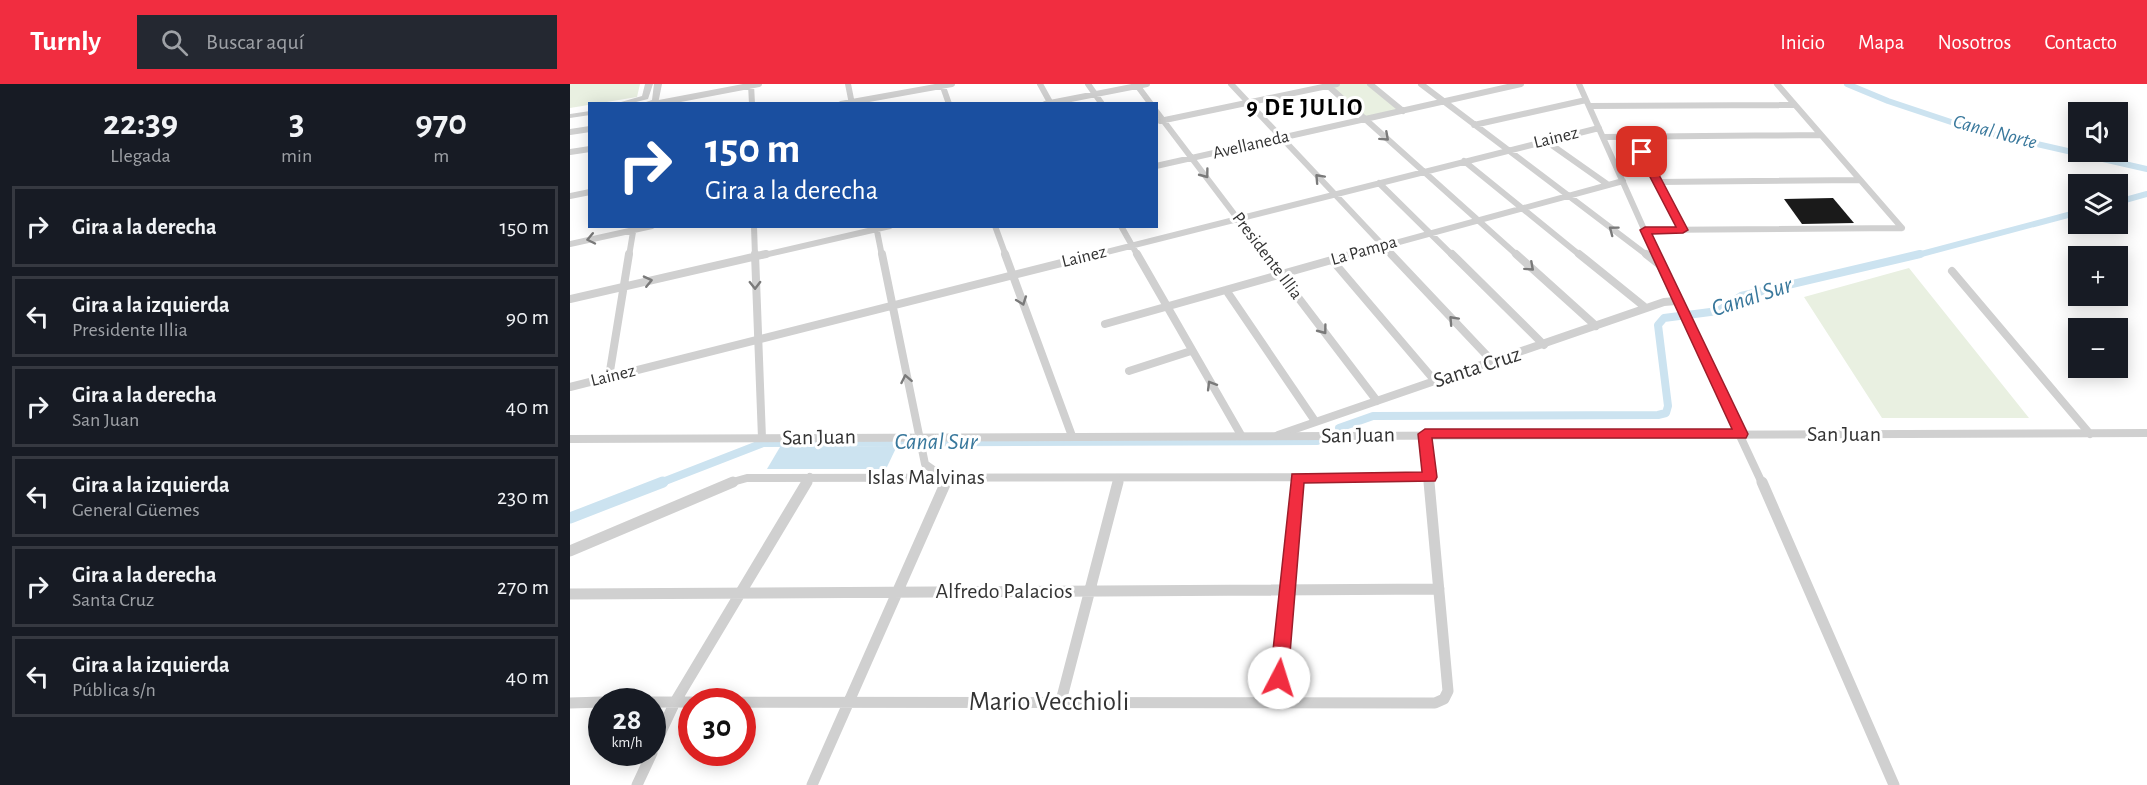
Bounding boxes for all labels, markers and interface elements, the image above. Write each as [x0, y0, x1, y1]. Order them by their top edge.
search box [137, 15, 557, 69]
icon: search [158, 26, 191, 59]
text: Turnly [30, 28, 101, 56]
text: Buscar aquí [206, 31, 304, 53]
text: Inicio [1780, 32, 1825, 53]
text: Mapa [1858, 32, 1905, 53]
text: Nosotros [1938, 32, 2011, 53]
text: Contacto [2044, 32, 2117, 53]
district label: 9 DE JULIO [1246, 96, 1364, 120]
map controls [2068, 102, 2128, 378]
button: sound [2068, 102, 2128, 162]
text: 22:39 [103, 105, 178, 141]
text: 3 [289, 105, 304, 141]
text: 970 [415, 105, 467, 141]
water label: Canal Norte [1951, 111, 2039, 153]
street label: Lainez [1532, 124, 1580, 152]
icon: right [606, 126, 684, 204]
pin [1616, 126, 1667, 177]
street label: Avellaneda [1211, 127, 1291, 163]
text: 150 m [705, 128, 800, 170]
one-way arrow [1378, 130, 1389, 141]
icon: arrive [1625, 135, 1658, 168]
text: Llegada [110, 146, 171, 166]
text: min [281, 146, 312, 166]
text: m [433, 146, 449, 166]
one-way arrow [1197, 168, 1208, 179]
one-way arrow [1316, 174, 1327, 185]
button: layers [2068, 174, 2128, 234]
text: Gira a la derecha [705, 177, 878, 204]
street label: Presidente Illia [1228, 209, 1306, 303]
icon: right [21, 210, 54, 243]
text: Gira a la derecha [72, 216, 217, 238]
text: 150 m [499, 216, 549, 238]
one-way arrow [1609, 227, 1620, 238]
one-way arrow [586, 232, 596, 245]
street label: La Pampa [1329, 233, 1399, 269]
street label: Lainez [1060, 243, 1108, 271]
button: + [2068, 246, 2128, 306]
one-way arrow [1523, 260, 1534, 271]
water label: Canal Sur [1709, 272, 1796, 321]
one-way arrow [642, 275, 652, 288]
one-way arrow [749, 280, 762, 289]
text: Gira a la izquierda [72, 294, 230, 316]
one-way arrow [1015, 295, 1028, 306]
icon: left [21, 300, 54, 333]
text: 90 m [506, 306, 549, 328]
one-way arrow [1450, 316, 1461, 327]
button: − [2068, 318, 2128, 378]
text: Presidente Illia [72, 320, 188, 340]
one-way arrow [1315, 323, 1326, 334]
street label: Santa Cruz [1431, 343, 1523, 391]
street label: Lainez [589, 362, 637, 390]
one-way arrow [901, 374, 914, 384]
one-way arrow [1206, 381, 1218, 391]
text: Gira a la derecha [72, 384, 217, 406]
icon: right [21, 390, 54, 423]
text: 40 m [506, 396, 549, 418]
text: San Juan [72, 410, 139, 430]
street label: San Juan [1321, 423, 1395, 447]
street label: San Juan [1807, 423, 1881, 445]
street label: San Juan [782, 425, 856, 449]
water label: Canal Sur [894, 430, 979, 454]
street label: Islas Malvinas [867, 466, 985, 488]
text: Gira a la izquierda [72, 474, 230, 496]
icon: left [21, 480, 54, 513]
text: 230 m [497, 486, 549, 508]
text: General Güemes [72, 500, 200, 520]
text: Gira a la derecha [72, 564, 217, 586]
icon: right [21, 570, 54, 603]
text: 270 m [497, 576, 549, 598]
street label: Alfredo Palacios [935, 580, 1073, 602]
text: Santa Cruz [72, 590, 154, 610]
position arrow [1247, 646, 1311, 710]
text: Gira a la izquierda [72, 654, 230, 676]
icon: left [21, 660, 54, 693]
text: 40 m [506, 666, 549, 688]
text: Pública s/n [72, 680, 156, 700]
speed limit sign: 30 [678, 688, 756, 766]
street label: Mario Vecchioli [969, 688, 1129, 715]
text: 28 [613, 705, 641, 735]
text: km/h [612, 735, 642, 750]

